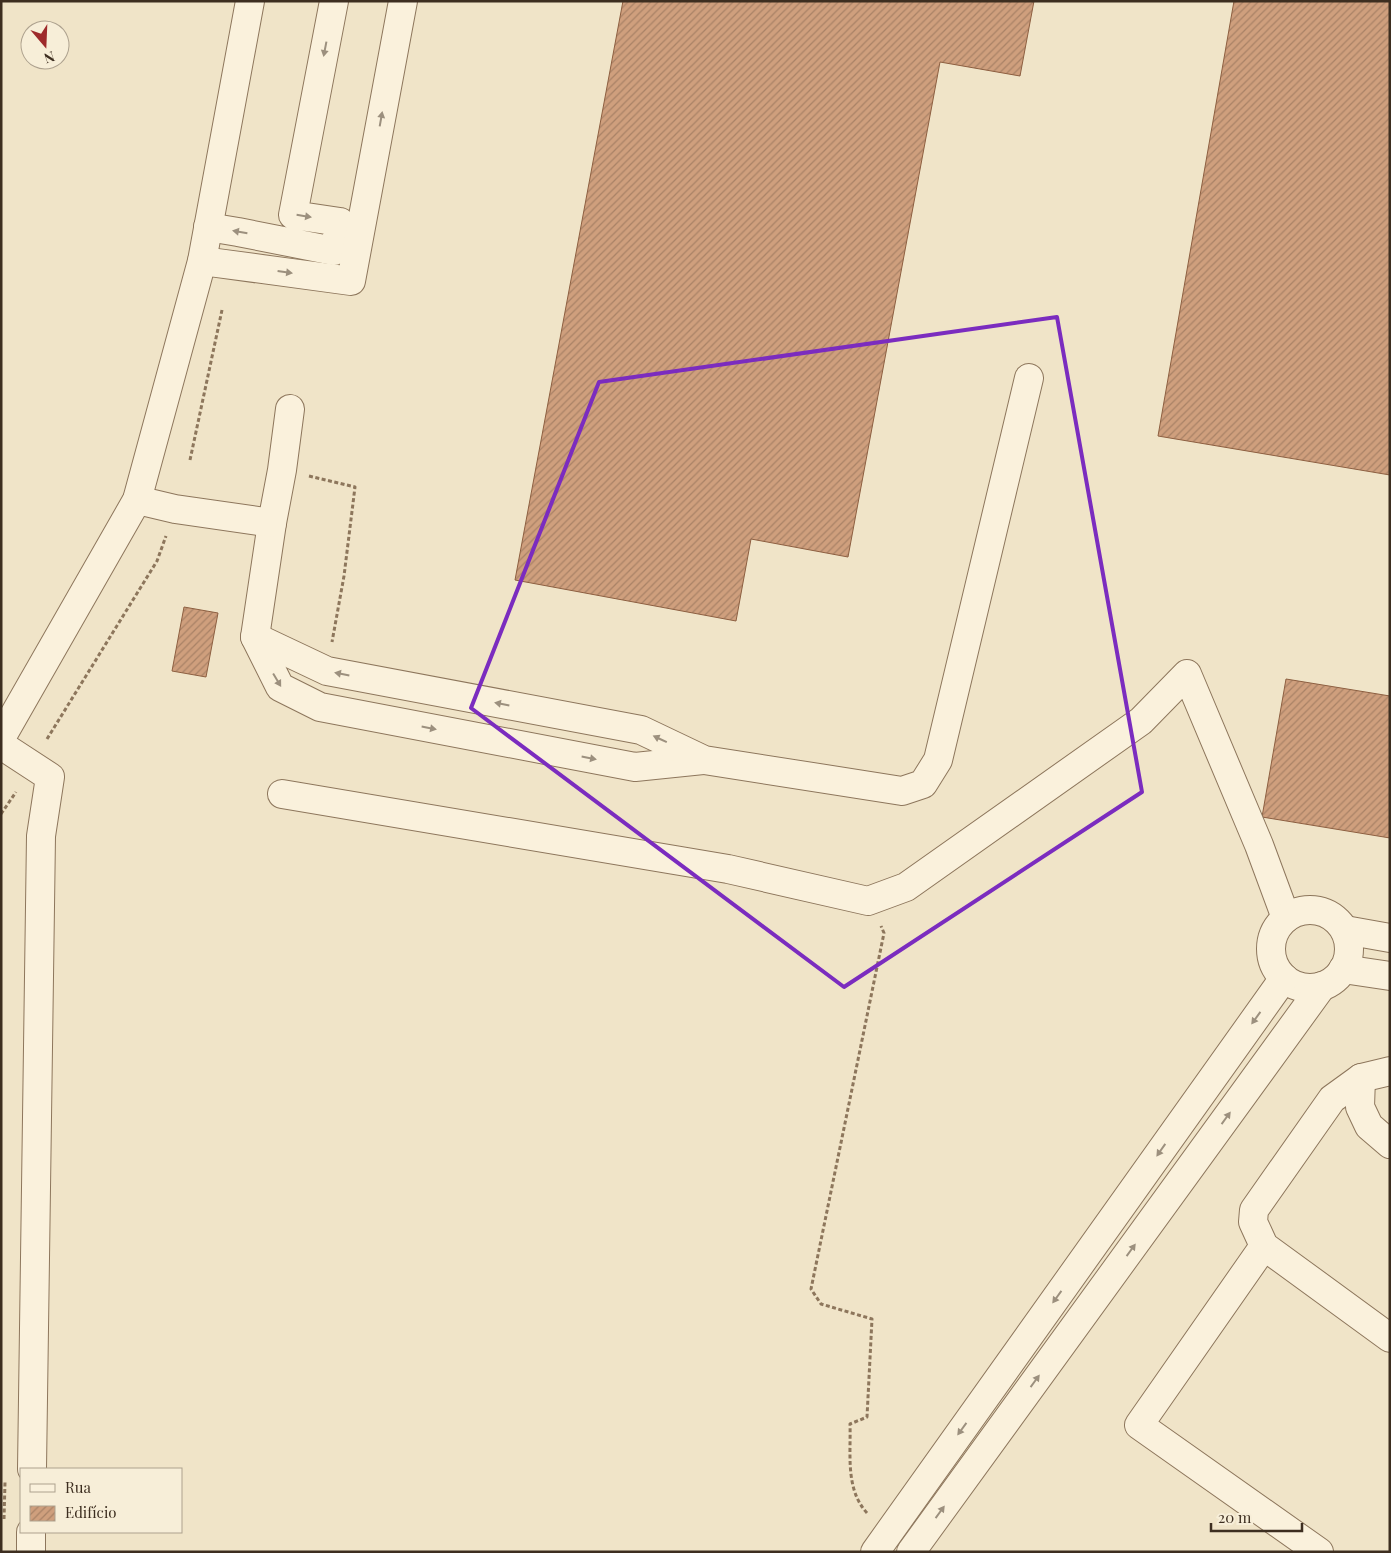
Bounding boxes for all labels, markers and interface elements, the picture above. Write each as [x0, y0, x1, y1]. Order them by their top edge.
north arrow [20, 20, 70, 70]
one-way arrow [320, 42, 328, 58]
text: N [42, 47, 57, 68]
one-way arrow [377, 110, 385, 126]
one-way arrow [296, 213, 312, 221]
one-way arrow [232, 228, 248, 236]
one-way arrow [278, 268, 294, 276]
one-way arrow [335, 670, 350, 678]
one-way arrow [273, 674, 282, 687]
one-way arrow [494, 700, 510, 708]
one-way arrow [421, 724, 437, 732]
one-way arrow [653, 735, 667, 743]
one-way arrow [581, 754, 597, 762]
one-way arrow [1250, 1011, 1261, 1024]
one-way arrow [1221, 1112, 1232, 1125]
one-way arrow [1156, 1143, 1166, 1157]
one-way arrow [1126, 1243, 1136, 1256]
one-way arrow [1052, 1290, 1062, 1304]
one-way arrow [1030, 1375, 1041, 1388]
one-way arrow [957, 1422, 967, 1436]
legend [20, 1468, 182, 1533]
text: Rua [65, 1477, 91, 1497]
scale bar [1211, 1500, 1302, 1532]
text: Edifício [65, 1502, 117, 1522]
one-way arrow [935, 1505, 945, 1519]
text: 20 m [1218, 1507, 1252, 1527]

